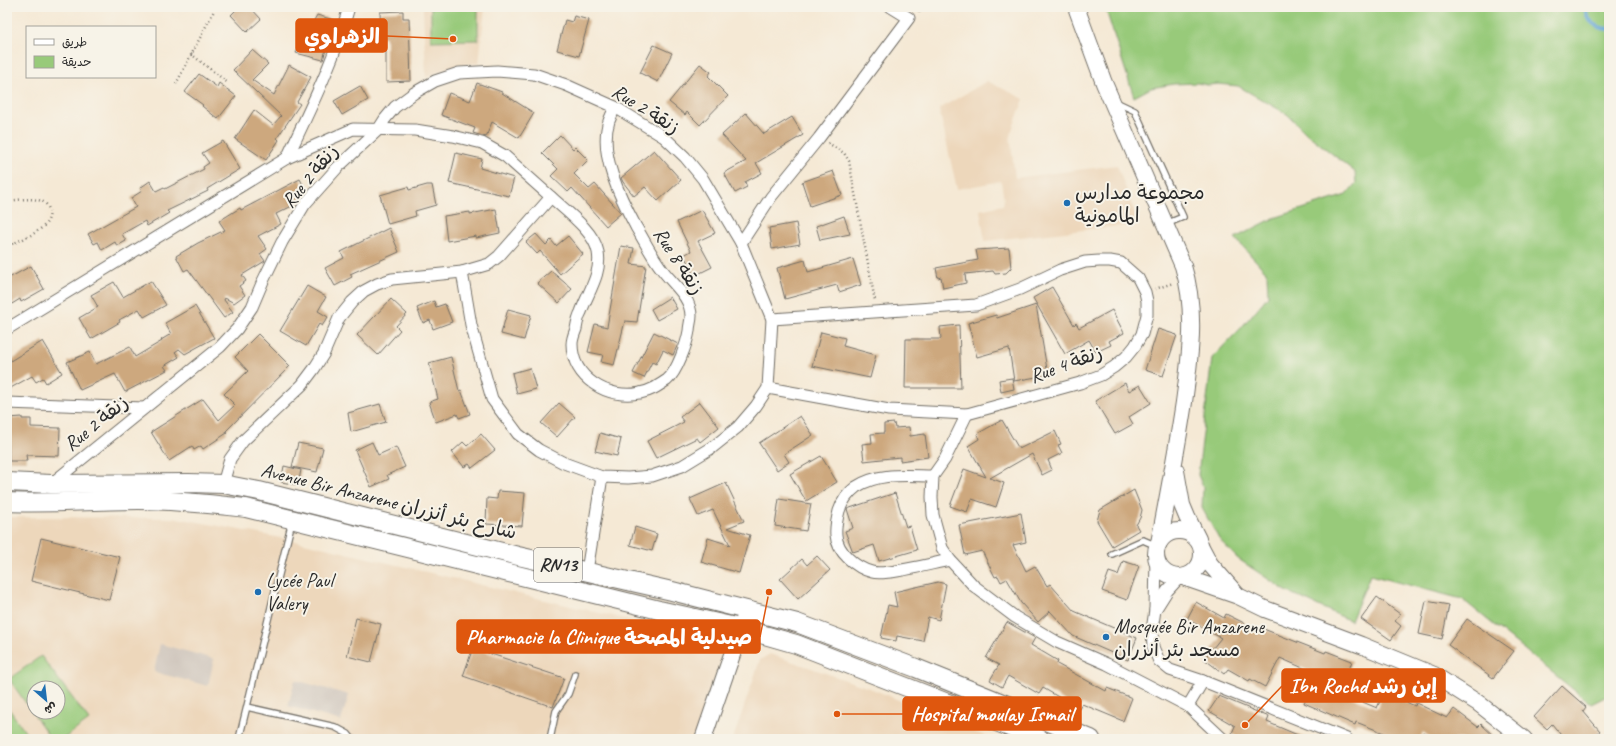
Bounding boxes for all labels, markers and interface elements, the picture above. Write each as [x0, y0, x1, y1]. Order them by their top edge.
callout: الزهراوي [296, 19, 387, 52]
text: الزهراوي [304, 23, 380, 52]
legend [26, 26, 156, 78]
text: طريق [62, 34, 87, 50]
text: حديقة [62, 54, 91, 70]
street label: Rue 2 زنقة [607, 78, 685, 140]
street label: Rue 2 زنقة [276, 139, 344, 213]
place label: مجموعة مدارس المامونية [1075, 180, 1205, 228]
marker: مجموعة مدارس المامونية [1062, 198, 1072, 208]
street label: Rue 8 زنقة [648, 223, 710, 299]
street label: Rue 4 زنقة [1026, 339, 1106, 389]
street label: Rue 2 زنقة [59, 390, 133, 456]
street label: Avenue Bir Anzarene شارع بئر أنزران [258, 457, 519, 546]
road number: RN13 [534, 548, 582, 582]
place label: Lycée Paul Valery [266, 568, 336, 616]
marker: Lycée Paul Valery [253, 587, 263, 597]
place label: Mosquée Bir Anzarene مسجد بئر أنزران [1114, 614, 1265, 662]
callout: Pharmacie la Clinique صيدلية المصحة [457, 620, 760, 653]
text: Pharmacie la Clinique صيدلية المصحة [466, 624, 752, 650]
marker: Mosquée Bir Anzarene مسجد بئر أنزران [1101, 632, 1111, 642]
callout: Ibn Rochd إبن رشد [1282, 669, 1445, 702]
text: Ibn Rochd إبن رشد [1289, 673, 1438, 700]
north arrow [26, 680, 66, 720]
callout: Hospital moulay Ismail [903, 697, 1081, 730]
text: ش [42, 700, 59, 718]
text: Hospital moulay Ismail [911, 701, 1077, 727]

